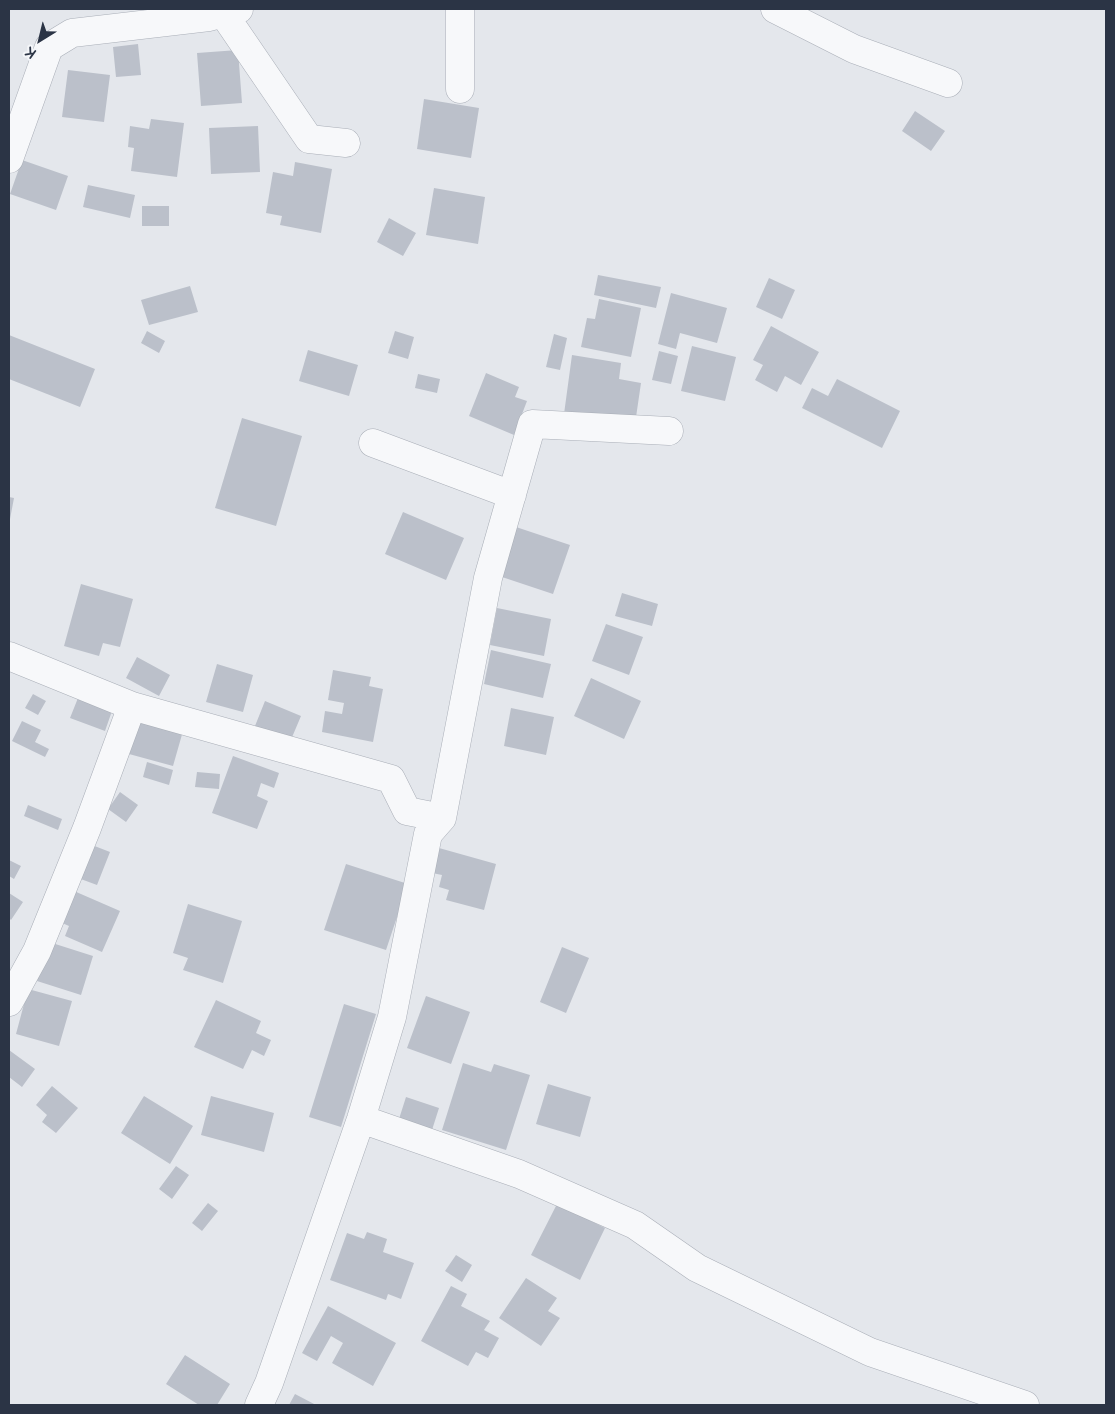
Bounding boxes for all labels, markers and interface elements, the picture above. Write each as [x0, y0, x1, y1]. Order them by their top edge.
north arrow [15, 15, 65, 65]
text: K [22, 43, 40, 62]

